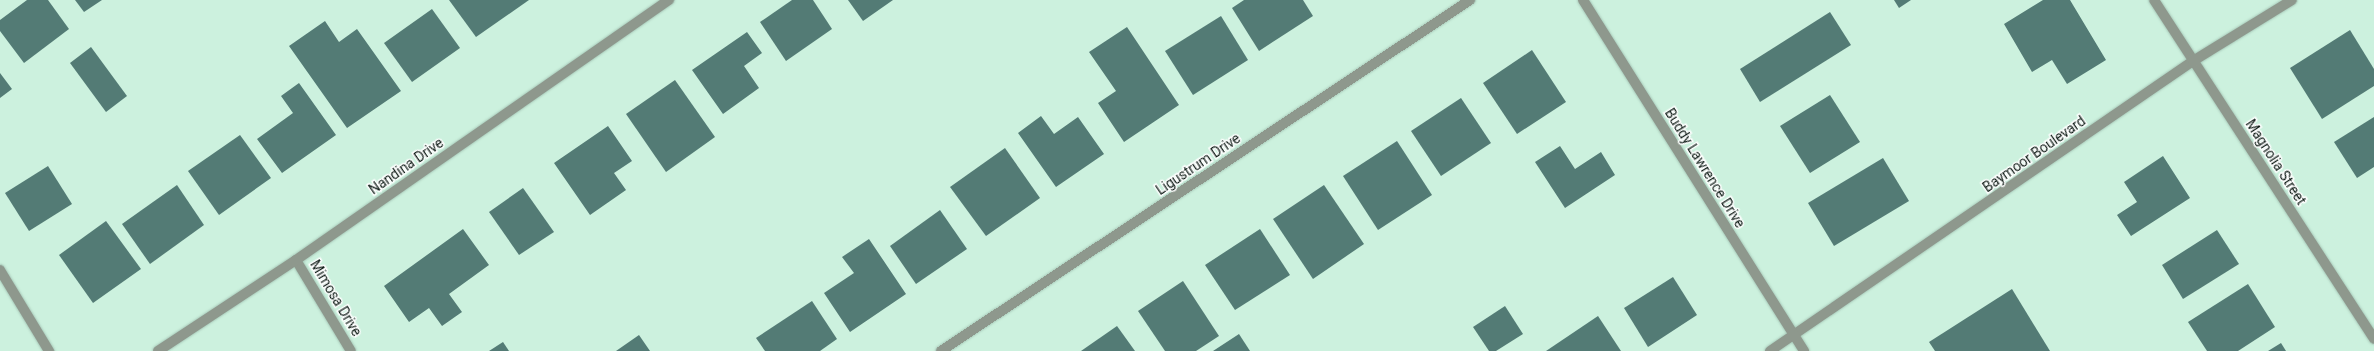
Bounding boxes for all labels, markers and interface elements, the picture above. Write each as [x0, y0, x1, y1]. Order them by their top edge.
street label: Buddy Lawrence Drive [1661, 105, 1749, 231]
street label: Baymoor Boulevard [1980, 112, 2088, 196]
street label: Magnolia Street [2242, 116, 2310, 208]
street label: Ligustrum Drive [1153, 130, 1243, 198]
street label: Nandina Drive [366, 134, 446, 198]
street label: Mimosa Drive [307, 257, 365, 339]

